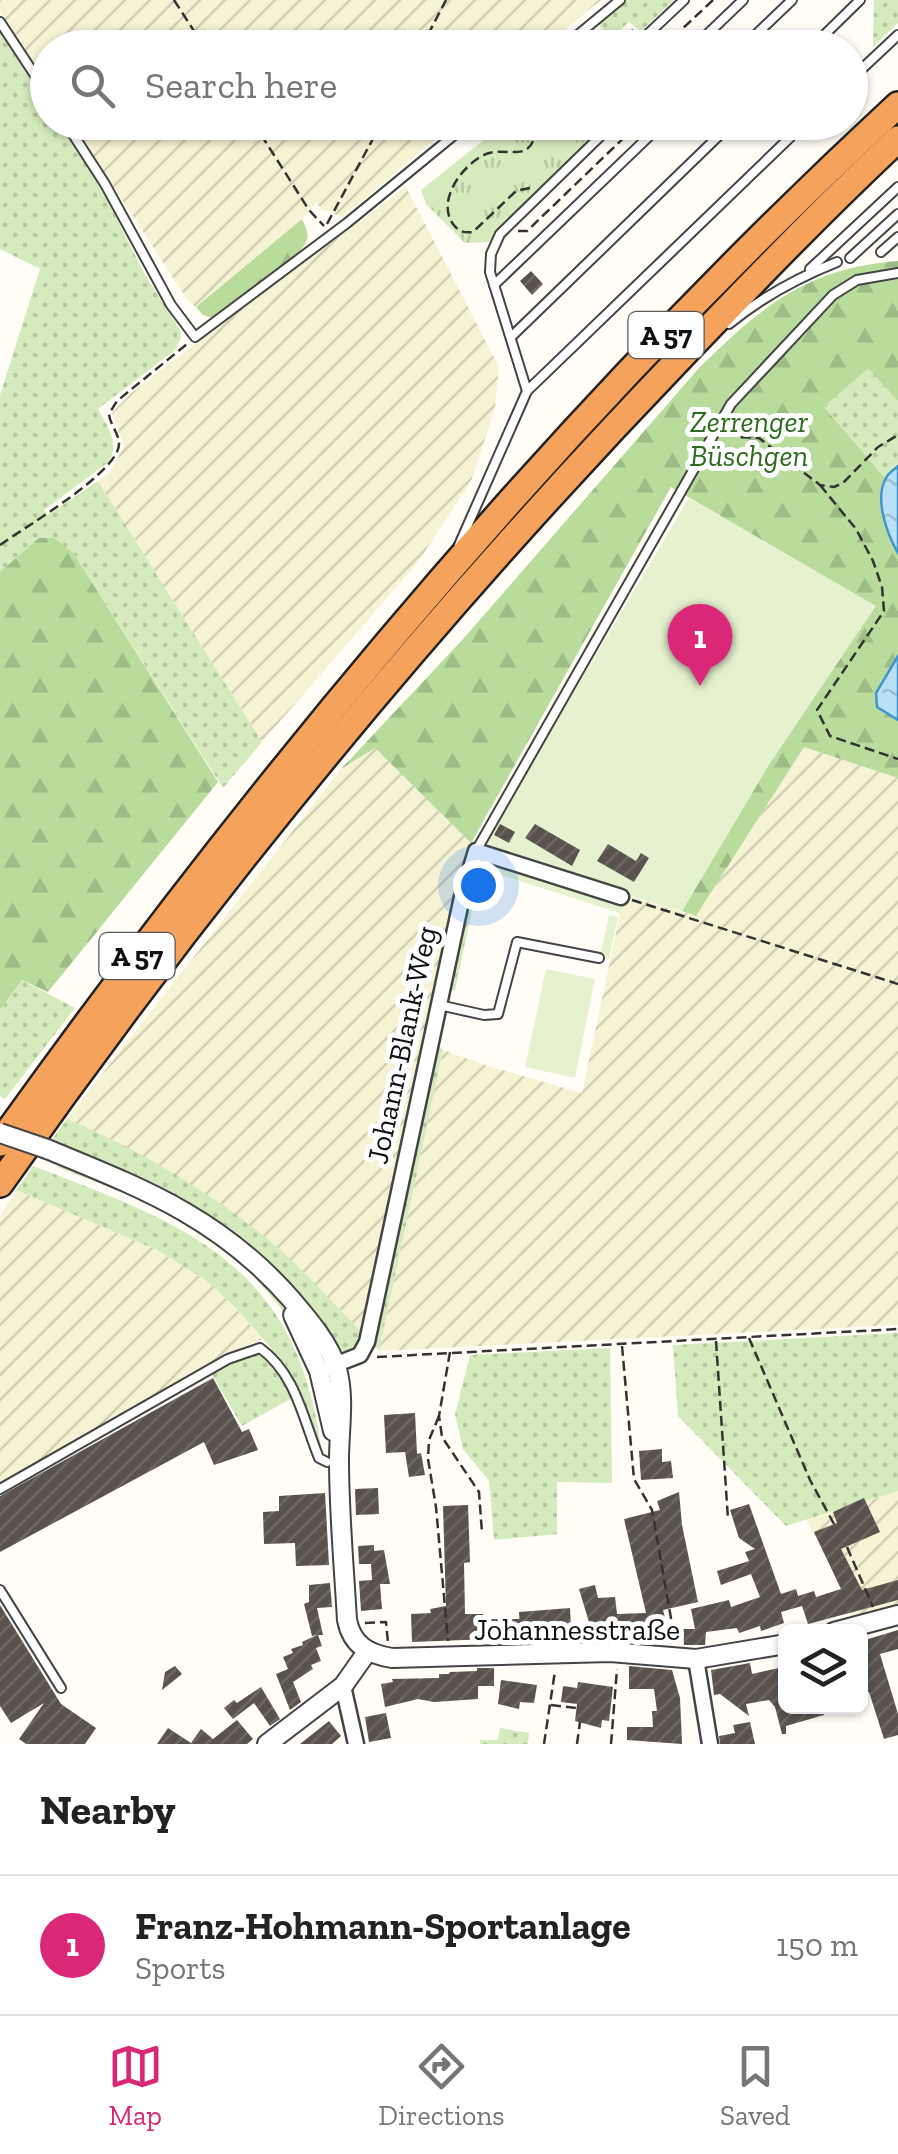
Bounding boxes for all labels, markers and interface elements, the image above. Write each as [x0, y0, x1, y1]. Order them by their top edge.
search box [30, 30, 868, 140]
icon: search [65, 58, 120, 113]
text: Search here [145, 62, 337, 108]
road number: A 57 [628, 312, 704, 358]
park label: Zerrenger Büschgen [690, 404, 809, 474]
pin: 1 [668, 604, 732, 686]
your location [453, 860, 504, 911]
street label: Johann-Blank-Weg [359, 923, 445, 1167]
road number: A 57 [100, 933, 174, 979]
street label: Johannesstraße [474, 1612, 680, 1648]
map controls [778, 1624, 868, 1714]
button: layers [778, 1624, 868, 1714]
text: Nearby [40, 1784, 176, 1835]
text: Franz-Hohmann-Sportanlage [135, 1903, 631, 1949]
text: 1 [66, 1926, 79, 1964]
text: 150 m [776, 1926, 858, 1964]
text: Sports [135, 1949, 225, 1987]
tab: Map [108, 2039, 163, 2132]
tab: Directions [378, 2039, 505, 2132]
tab: Saved [720, 2039, 790, 2132]

